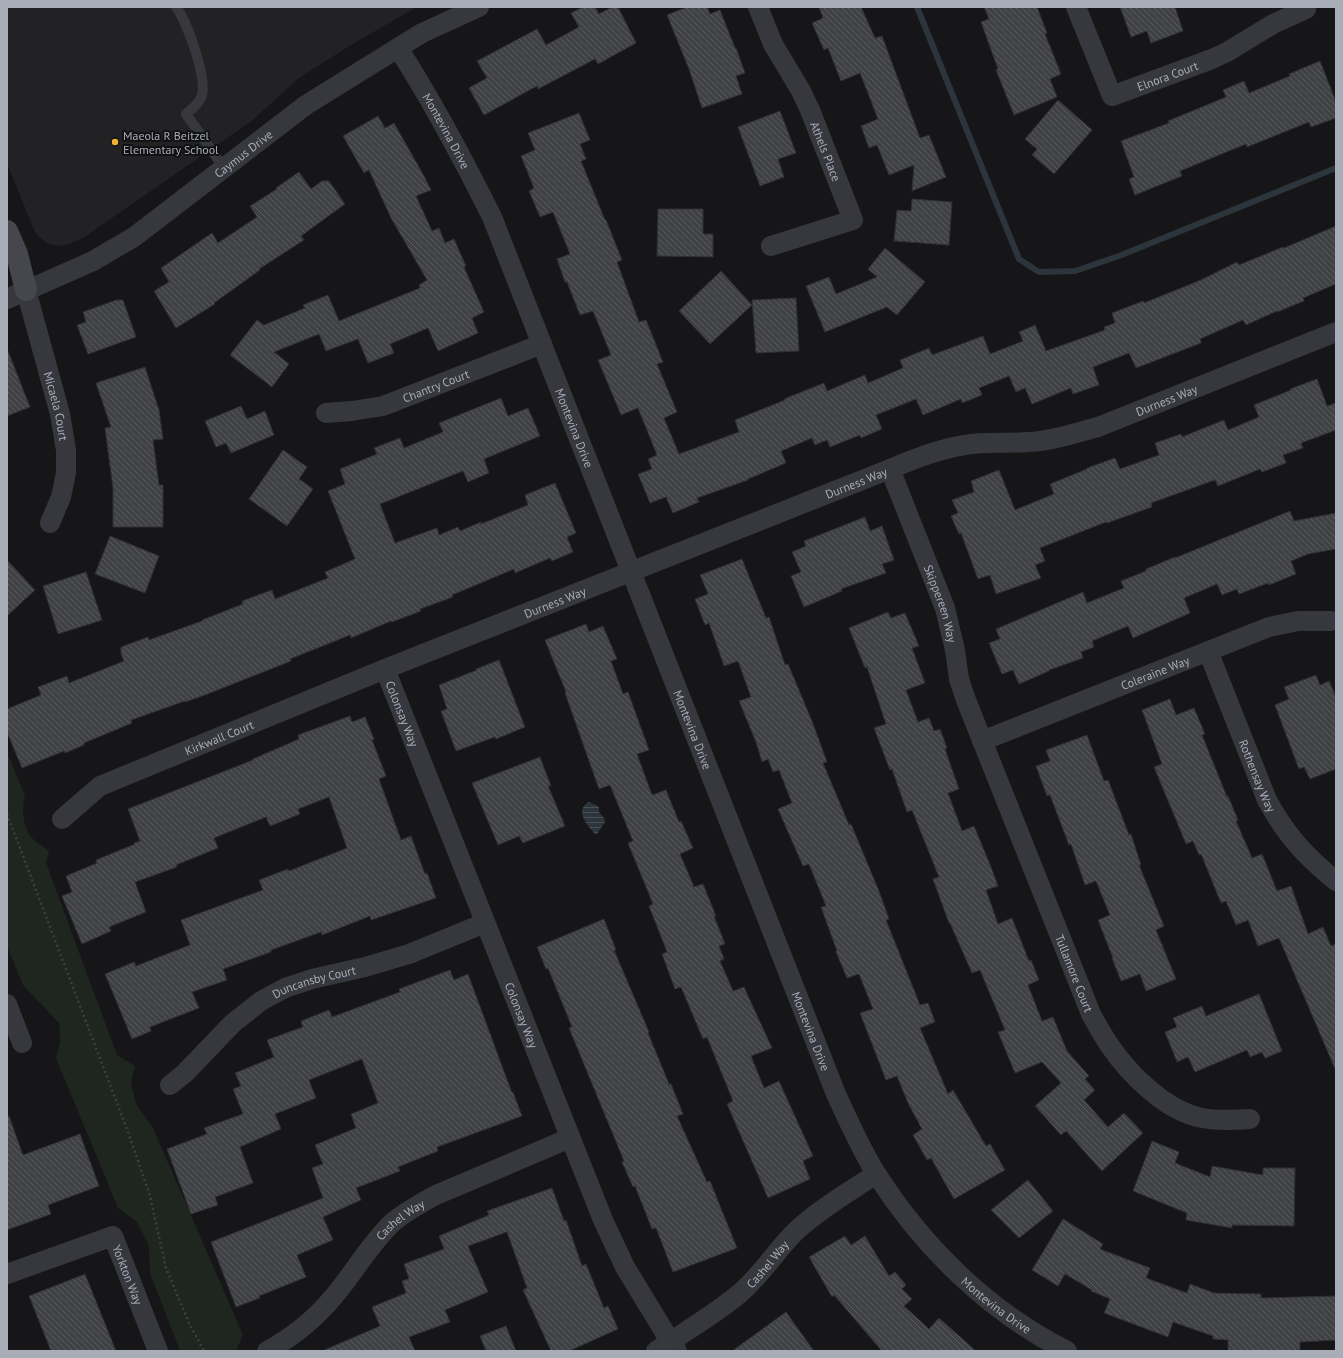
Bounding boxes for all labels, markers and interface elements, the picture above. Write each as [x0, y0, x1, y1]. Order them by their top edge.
street label: Elnora Court [1135, 57, 1200, 94]
street label: Montevina Drive [420, 90, 473, 171]
street label: Athels Place [808, 119, 845, 183]
street label: Caymus Drive [211, 126, 275, 180]
place label: Maeola R Beitzel Elementary School [123, 128, 219, 157]
marker: Maeola R Beitzel Elementary School [110, 137, 120, 147]
street label: Chantry Court [400, 366, 471, 405]
street label: Micaela Court [41, 370, 72, 442]
street label: Durness Way [1133, 381, 1200, 419]
street label: Montevina Drive [552, 386, 597, 470]
street label: Durness Way [823, 463, 889, 501]
street label: Skippereen Way [921, 562, 961, 644]
street label: Durness Way [522, 583, 588, 621]
street label: Coleraine Way [1118, 652, 1192, 693]
street label: Colonsay Way [383, 679, 423, 749]
street label: Montevina Drive [671, 688, 715, 771]
street label: Kirkwall Court [182, 716, 256, 758]
street label: Rothensay Way [1236, 737, 1280, 815]
street label: Tullamore Court [1053, 932, 1097, 1014]
street label: Duncansby Court [269, 962, 357, 1001]
street label: Colonsay Way [502, 980, 542, 1050]
street label: Montevina Drive [789, 989, 834, 1073]
street label: Cashel Way [372, 1195, 427, 1243]
street label: Cashel Way [743, 1237, 792, 1291]
street label: Yorkton Way [110, 1243, 147, 1307]
street label: Montevina Drive [959, 1273, 1034, 1336]

